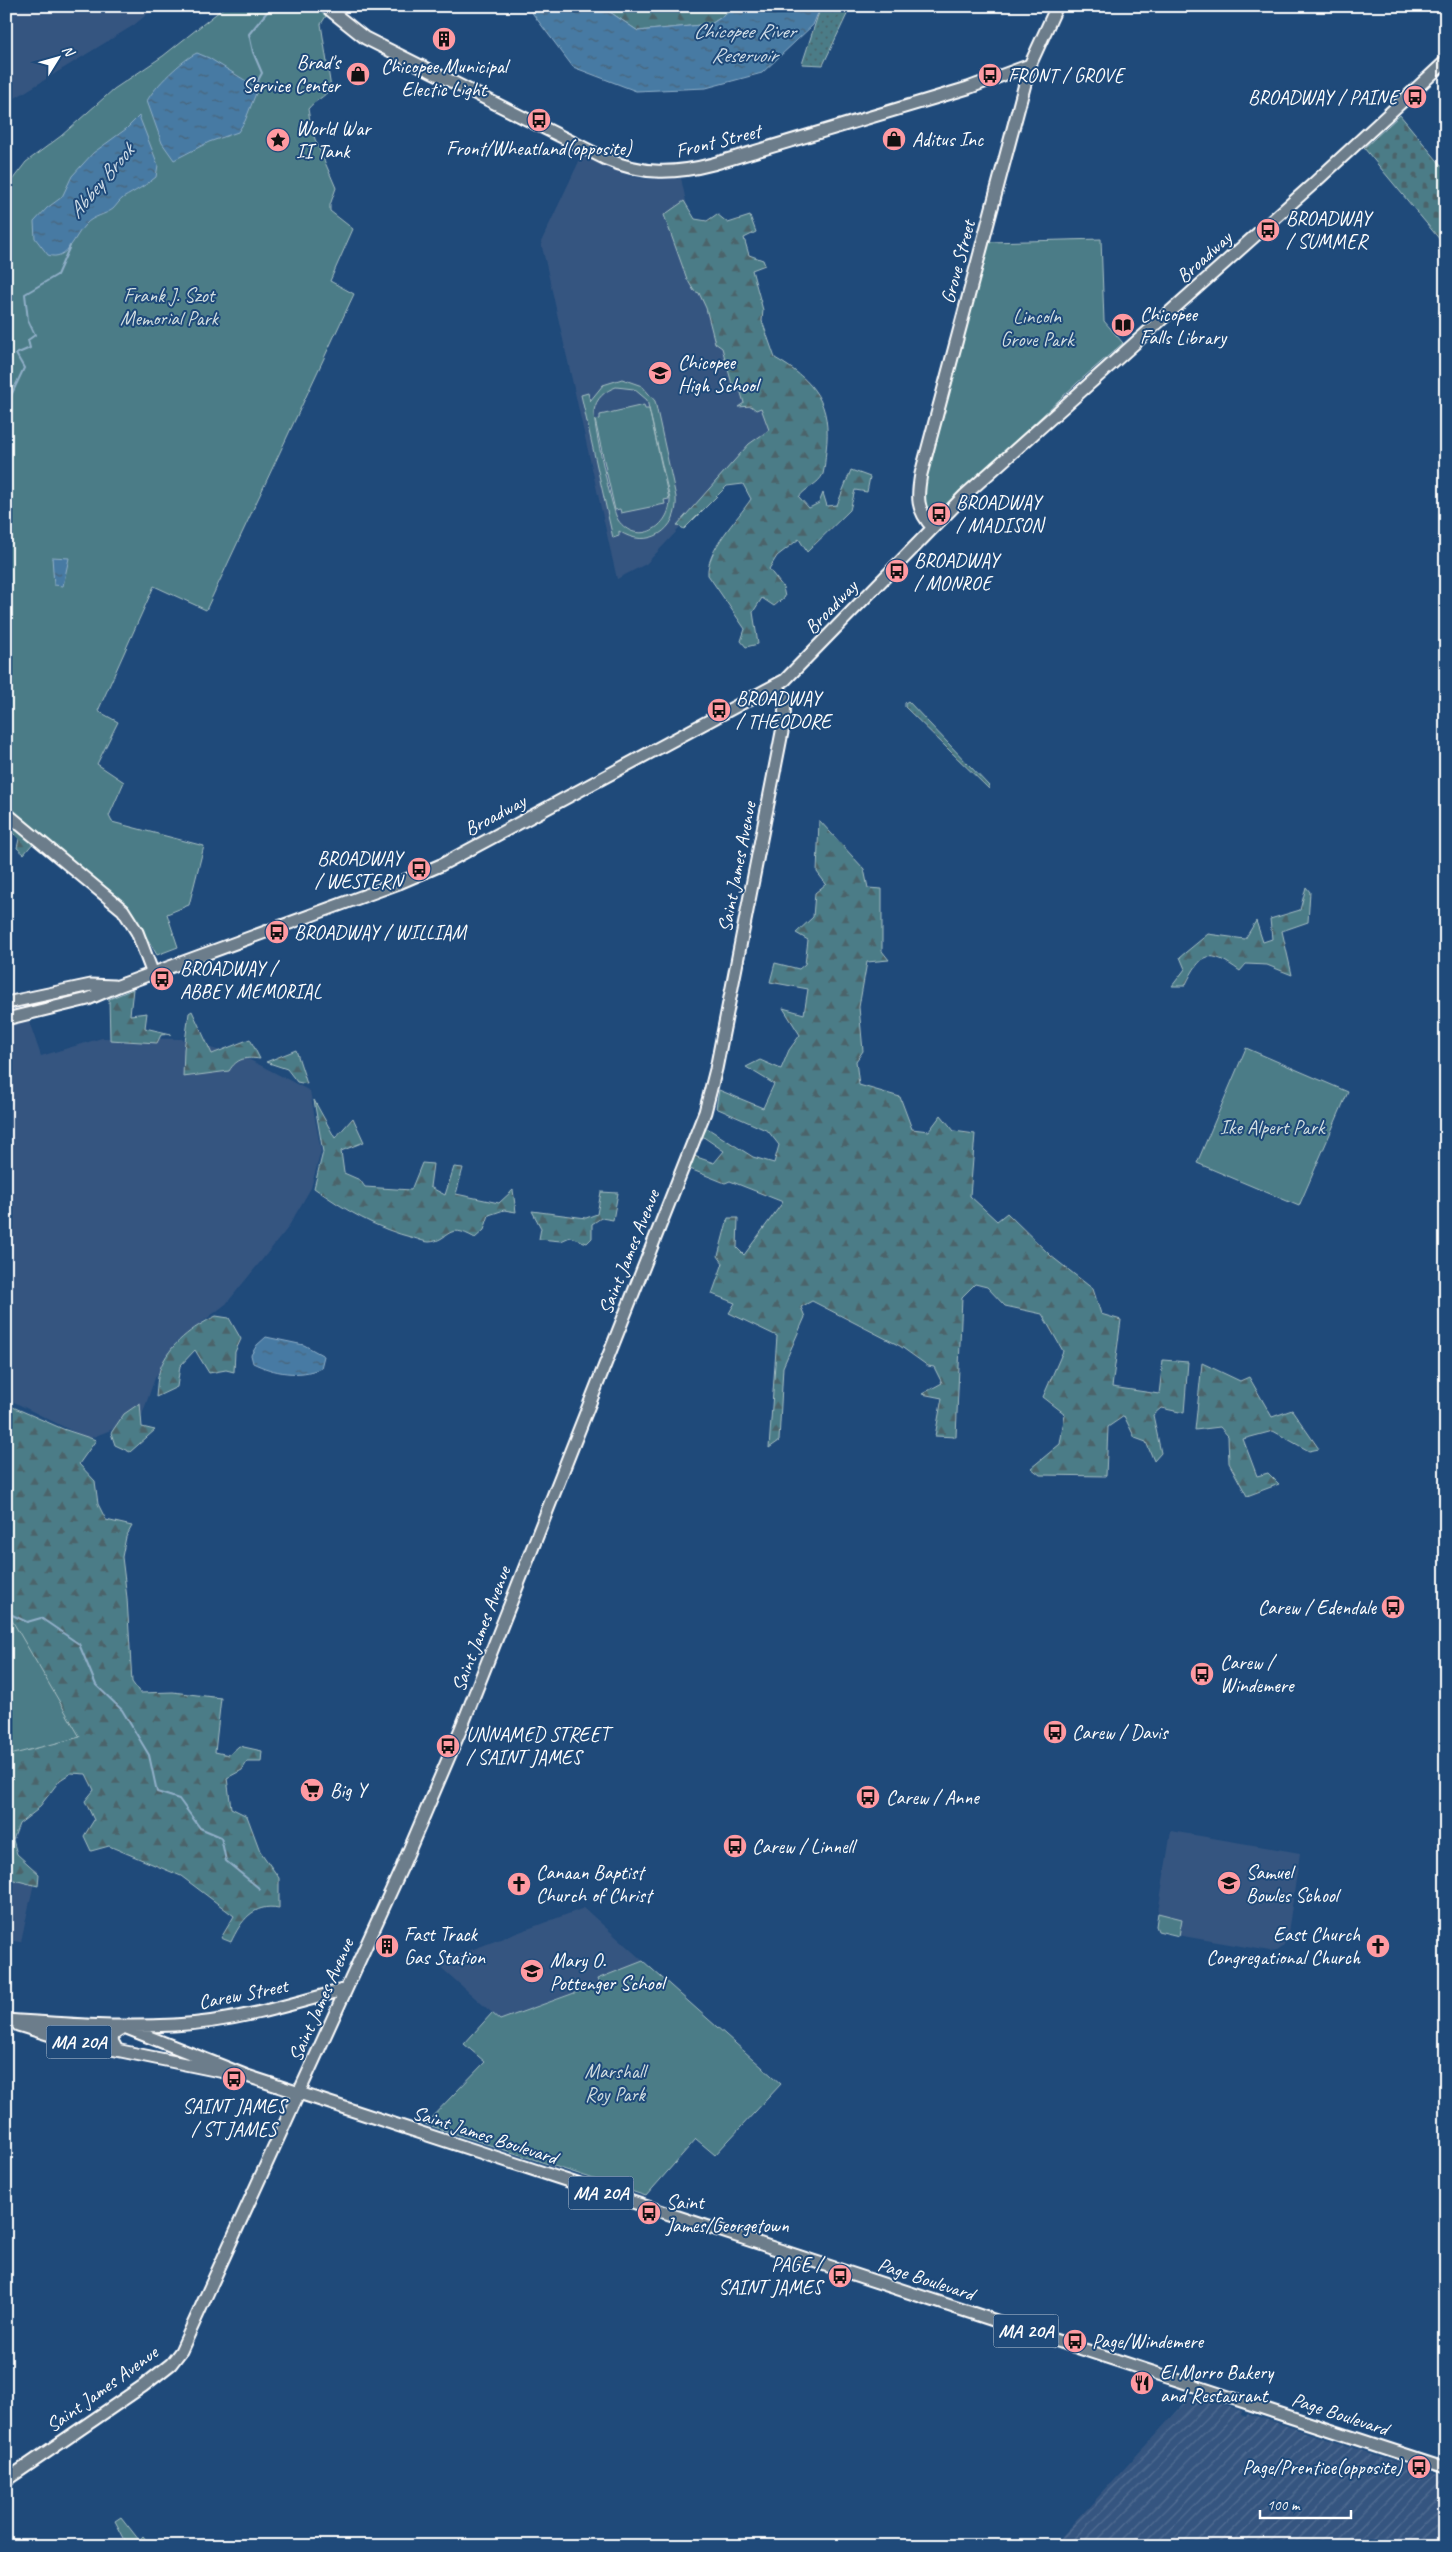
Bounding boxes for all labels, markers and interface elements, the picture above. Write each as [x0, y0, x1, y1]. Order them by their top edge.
water label: Chicopee River Reservoir [693, 18, 798, 68]
building icon: Chicopee Municipal Electic Light [431, 26, 457, 52]
north arrow [32, 32, 82, 82]
text: N [59, 42, 79, 61]
place label: Brad's Service Center [243, 50, 342, 98]
place label: Chicopee Municipal Electic Light [381, 54, 511, 102]
shop icon: Brad's Service Center [345, 61, 371, 87]
bus stop icon: FRONT / GROVE [977, 62, 1003, 88]
place label: FRONT / GROVE [1008, 63, 1127, 88]
bus stop icon: BROADWAY / PAINE [1402, 84, 1428, 110]
place label: BROADWAY / PAINE [1248, 85, 1401, 110]
bus stop icon: Front/Wheatland(opposite) [526, 107, 552, 133]
place label: World War II Tank [296, 116, 372, 164]
street label: Front Street [673, 118, 766, 164]
shop icon: Aditus Inc [881, 126, 907, 152]
place icon: World War II Tank [265, 127, 291, 153]
place label: Aditus Inc [912, 127, 984, 152]
water label: Abbey Brook [62, 136, 142, 223]
place label: Front/Wheatland(opposite) [446, 136, 633, 161]
place label: BROADWAY / SUMMER [1286, 206, 1374, 254]
street label: Grove Street [935, 215, 982, 306]
bus stop icon: BROADWAY / SUMMER [1255, 217, 1281, 243]
street label: Broadway [1171, 224, 1238, 288]
park label: Frank J. Szot Memorial Park [120, 283, 220, 331]
place label: Chicopee Falls Library [1140, 302, 1228, 350]
park label: Lincoln Grove Park [1000, 304, 1075, 352]
library icon: Chicopee Falls Library [1110, 312, 1136, 338]
place label: Chicopee High School [678, 350, 762, 398]
school or university icon: Chicopee High School [647, 360, 673, 386]
place label: BROADWAY / MADISON [956, 490, 1046, 538]
bus stop icon: BROADWAY / MADISON [926, 501, 952, 527]
place label: BROADWAY / MONROE [914, 548, 1002, 596]
bus stop icon: BROADWAY / MONROE [884, 558, 910, 584]
street label: Broadway [799, 573, 864, 639]
place label: BROADWAY / THEODORE [736, 686, 833, 734]
bus stop icon: BROADWAY / THEODORE [706, 697, 732, 723]
street label: Broadway [460, 787, 532, 842]
street label: Saint James Avenue [712, 798, 762, 934]
place label: BROADWAY / WESTERN [315, 846, 405, 894]
bus stop icon: BROADWAY / WESTERN [406, 856, 432, 882]
bus stop icon: BROADWAY / WILLIAM [264, 919, 290, 945]
place label: BROADWAY / WILLIAM [294, 920, 468, 945]
place label: BROADWAY / ABBEY MEMORIAL [180, 956, 322, 1004]
bus stop icon: BROADWAY / ABBEY MEMORIAL [149, 966, 175, 992]
park label: Ike Alpert Park [1220, 1115, 1326, 1140]
street label: Saint James Avenue [593, 1185, 666, 1318]
street label: Saint James Avenue [446, 1561, 517, 1695]
bus stop icon: Carew / Edendale [1380, 1594, 1406, 1620]
place label: Carew / Edendale [1258, 1595, 1377, 1620]
place label: Carew / Windemere [1220, 1650, 1295, 1698]
bus stop icon: Carew / Windemere [1189, 1661, 1215, 1687]
bus stop icon: Carew / Davis [1042, 1719, 1068, 1745]
place label: Carew / Davis [1072, 1720, 1170, 1745]
place label: UNNAMED STREET / SAINT JAMES [466, 1722, 614, 1770]
bus stop icon: UNNAMED STREET / SAINT JAMES [435, 1733, 461, 1759]
supermarket icon: Big Y [299, 1777, 325, 1803]
place label: Big Y [330, 1778, 369, 1803]
bus stop icon: Carew / Anne [855, 1784, 881, 1810]
place label: Carew / Anne [886, 1785, 980, 1810]
bus stop icon: Carew / Linnell [722, 1833, 748, 1859]
place label: Carew / Linnell [752, 1834, 858, 1859]
place label: Canaan Baptist Church of Christ [536, 1860, 655, 1908]
place label: Samuel Bowles School [1246, 1860, 1342, 1908]
school or university icon: Samuel Bowles School [1216, 1870, 1242, 1896]
church icon: Canaan Baptist Church of Christ [506, 1871, 532, 1897]
place label: Fast Track Gas Station [404, 1922, 486, 1970]
place label: East Church Congregational Church [1206, 1922, 1361, 1970]
street label: Saint James Avenue [283, 1933, 360, 2065]
building icon: Fast Track Gas Station [374, 1933, 400, 1959]
church icon: East Church Congregational Church [1365, 1933, 1391, 1959]
place label: Mary O. Pottenger School [550, 1948, 668, 1996]
school or university icon: Mary O. Pottenger School [519, 1958, 545, 1984]
street label: Carew Street [196, 1973, 292, 2015]
road number: MA 20A [46, 2025, 112, 2058]
park label: Marshall Roy Park [584, 2059, 649, 2107]
bus stop icon: SAINT JAMES / ST JAMES [221, 2066, 247, 2092]
place label: SAINT JAMES / ST JAMES [182, 2094, 289, 2142]
street label: Saint James Boulevard [410, 2100, 563, 2171]
road number: MA 20A [568, 2176, 634, 2210]
place label: Saint James/Georgetown [665, 2190, 790, 2238]
bus stop icon: Saint James/Georgetown [636, 2200, 662, 2226]
place label: PAGE / SAINT JAMES [718, 2252, 826, 2300]
street label: Page Boulevard [875, 2252, 980, 2307]
bus stop icon: PAGE / SAINT JAMES [827, 2263, 853, 2289]
road number: MA 20A [994, 2314, 1058, 2348]
bus stop icon: Page/Windemere [1062, 2328, 1088, 2354]
place label: Page/Windemere [1092, 2329, 1204, 2354]
street label: Saint James Avenue [41, 2339, 164, 2438]
place label: El Morro Bakery and Restaurant [1160, 2360, 1275, 2408]
restaurant icon: El Morro Bakery and Restaurant [1129, 2370, 1155, 2396]
street label: Page Boulevard [1289, 2387, 1394, 2442]
bus stop icon: Page/Prentice(opposite) [1406, 2454, 1432, 2480]
place label: Page/Prentice(opposite) [1243, 2455, 1403, 2480]
scale bar [1260, 2487, 1351, 2519]
text: 100 m [1267, 2496, 1301, 2515]

